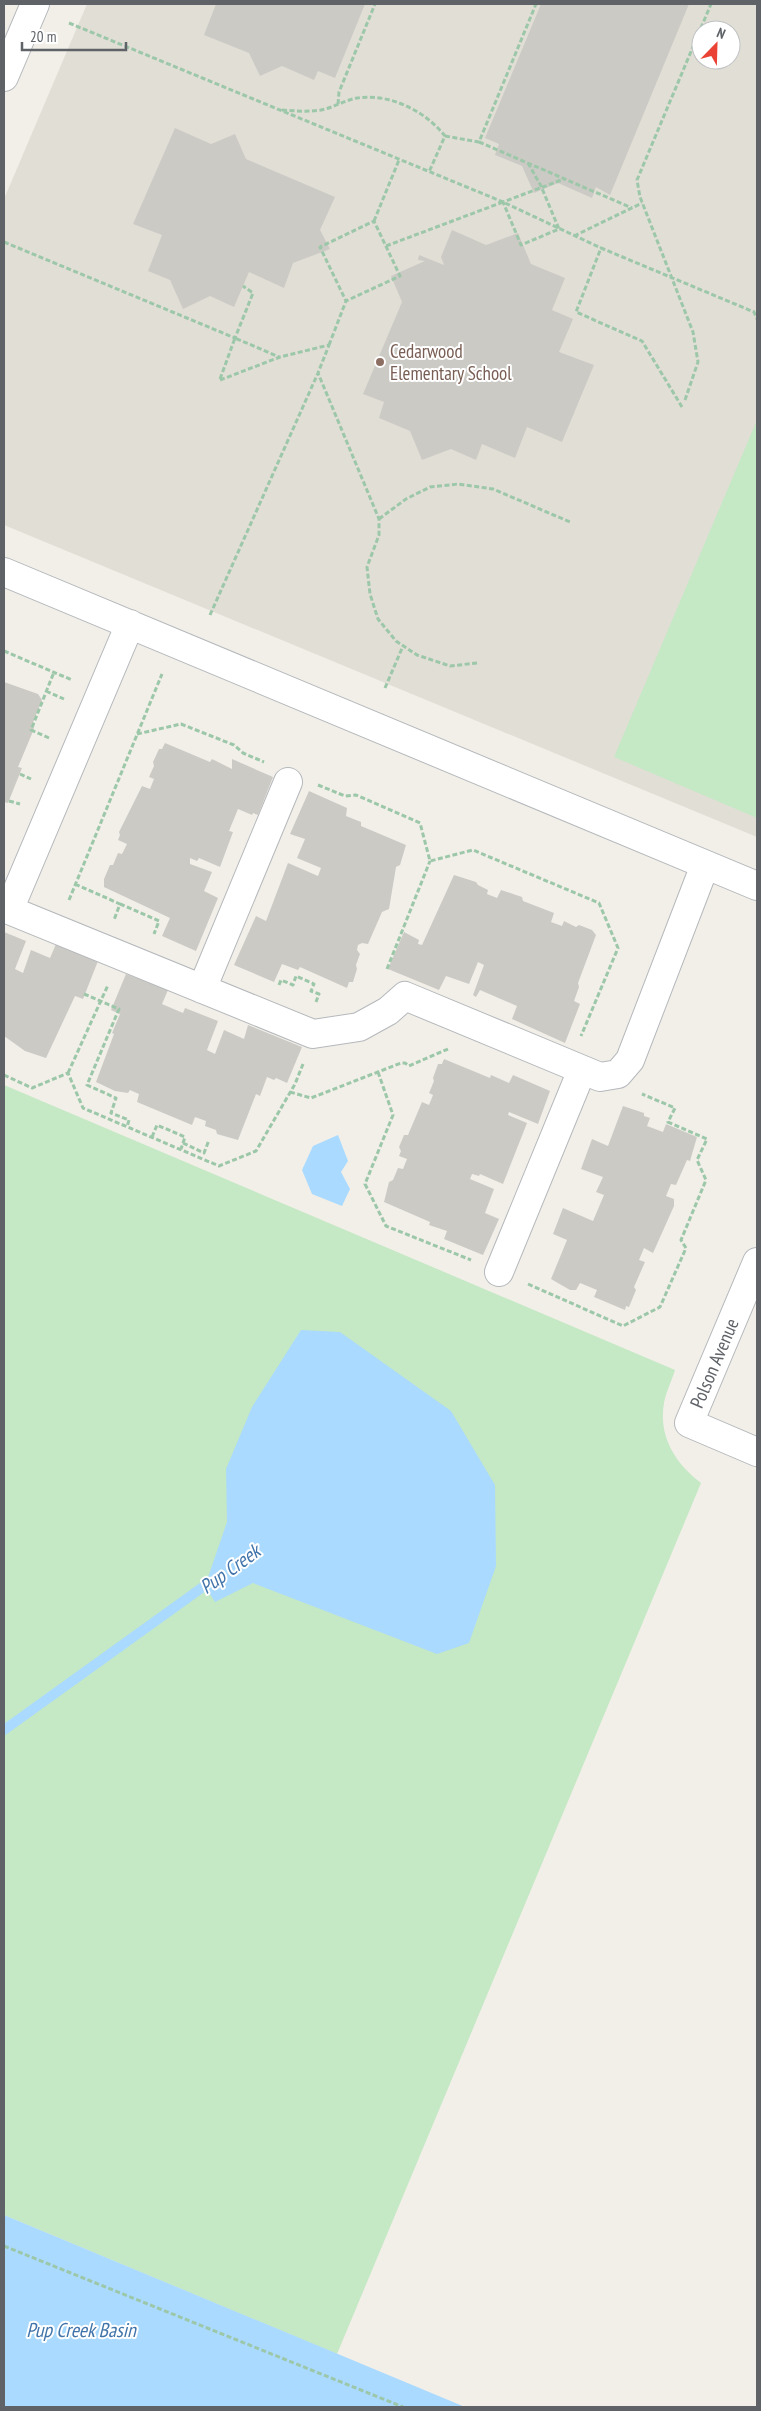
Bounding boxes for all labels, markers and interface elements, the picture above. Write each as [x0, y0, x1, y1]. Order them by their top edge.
scale bar [22, 20, 126, 52]
north arrow [691, 20, 741, 70]
text: N [714, 23, 728, 43]
text: 20 m [30, 27, 56, 46]
place label: Cedarwood Elementary School [390, 339, 512, 385]
marker: Cedarwood Elementary School [374, 356, 386, 368]
street label: Polson Avenue [684, 1314, 744, 1412]
water label: Pup Creek [195, 1537, 267, 1600]
water label: Pup Creek Basin [26, 2317, 137, 2343]

